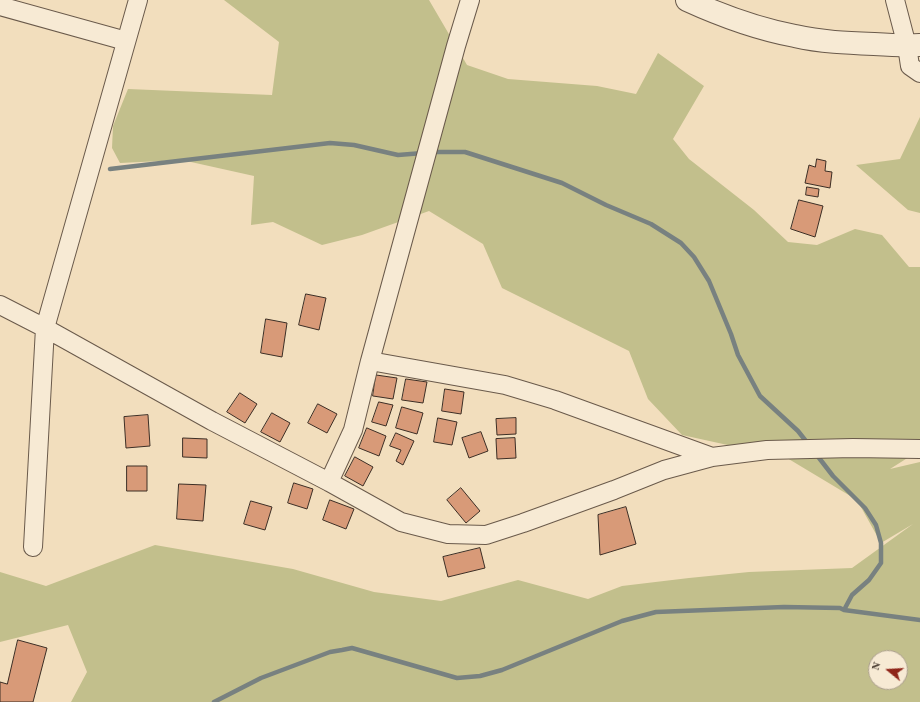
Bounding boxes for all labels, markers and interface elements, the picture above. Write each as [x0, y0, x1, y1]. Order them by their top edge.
north arrow [868, 650, 908, 690]
text: N [871, 661, 884, 672]

